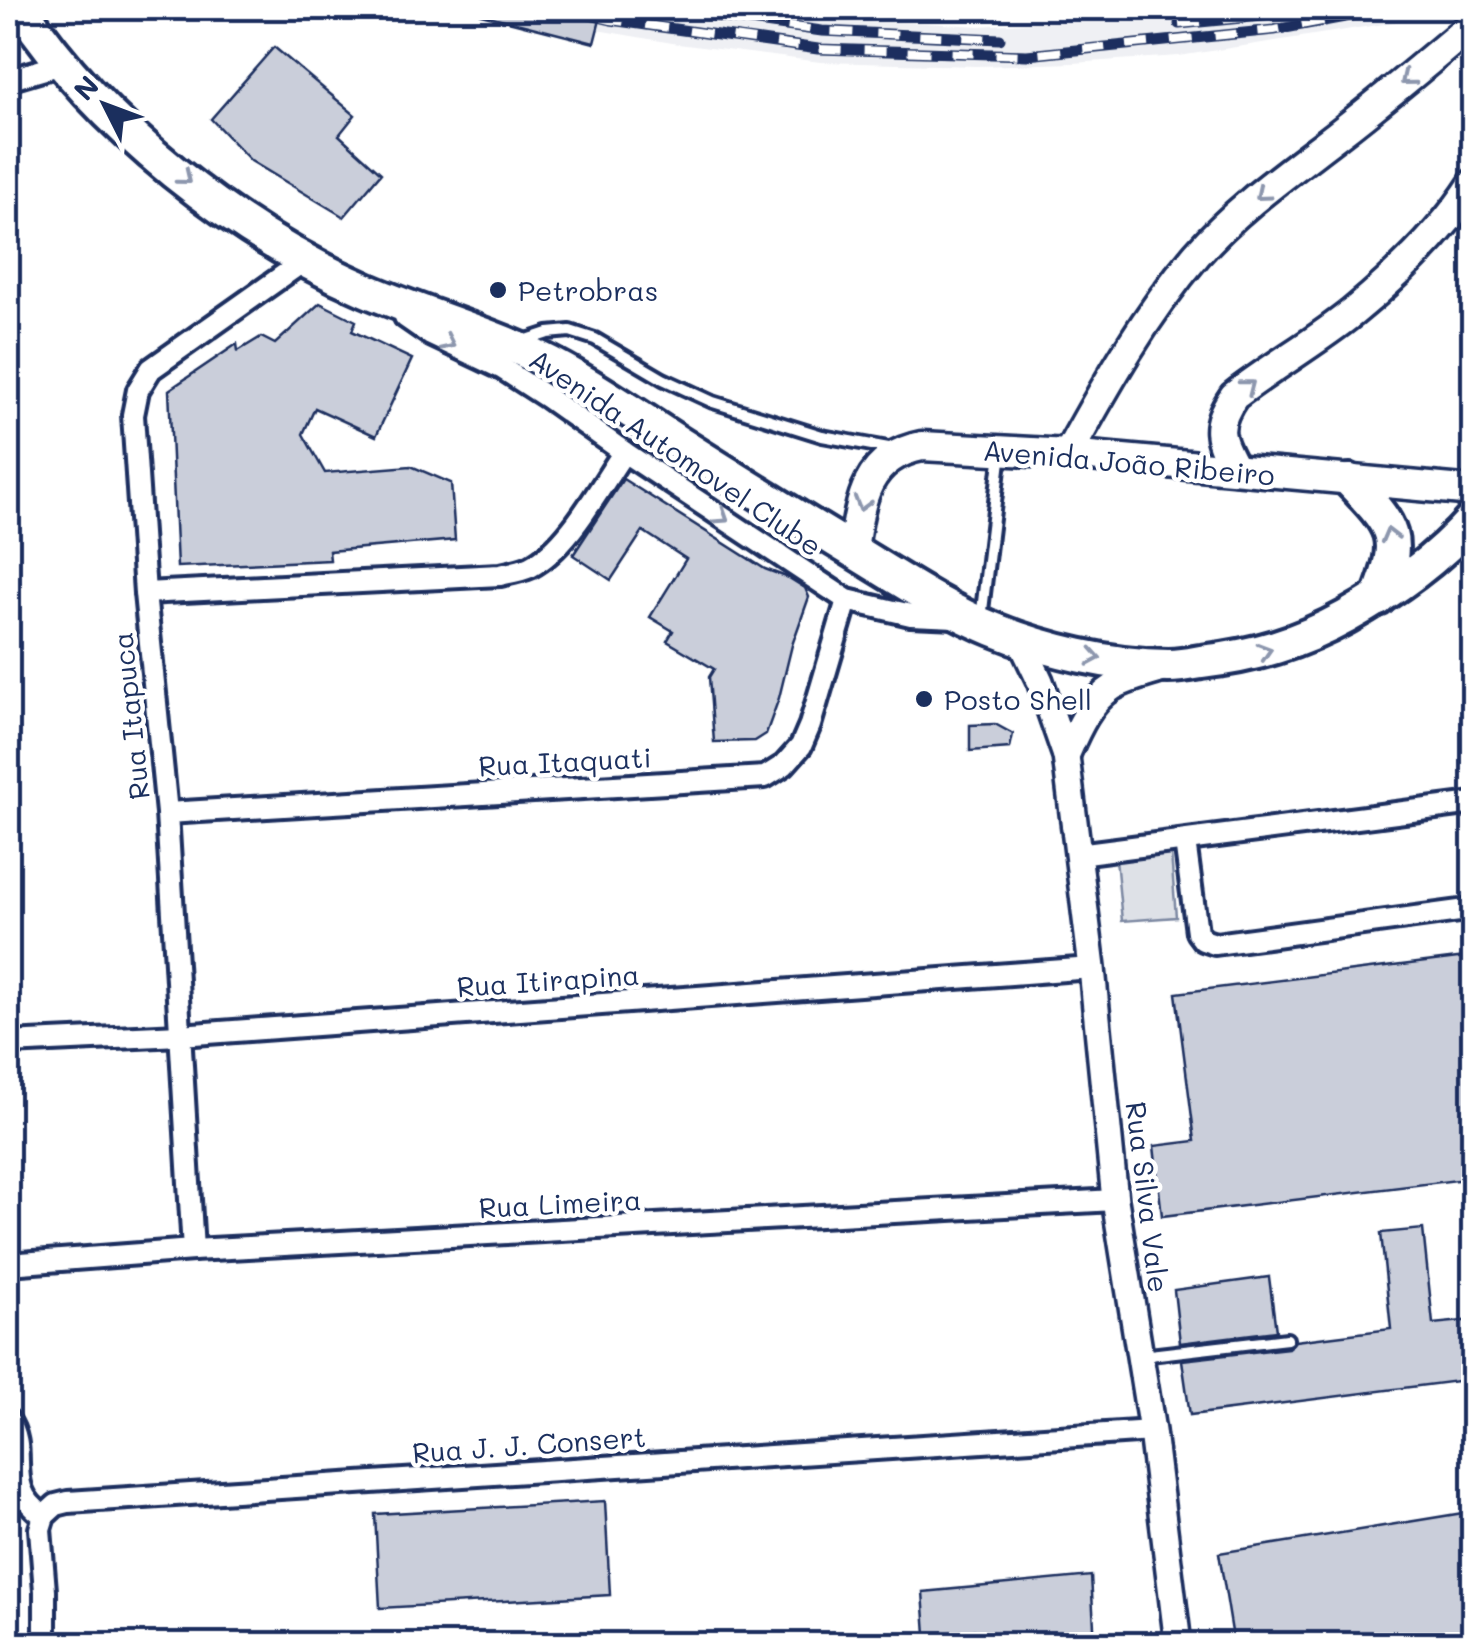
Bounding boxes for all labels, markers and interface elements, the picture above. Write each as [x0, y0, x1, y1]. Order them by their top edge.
north arrow [55, 55, 155, 155]
one-way arrow [1400, 67, 1418, 85]
text: N [65, 68, 106, 108]
one-way arrow [173, 166, 191, 184]
one-way arrow [1255, 182, 1273, 200]
place label: Petrobras [518, 272, 658, 308]
marker: Petrobras [487, 279, 509, 301]
one-way arrow [438, 331, 456, 350]
street label: Avenida Automovel Clube [523, 341, 829, 563]
one-way arrow [1237, 380, 1255, 397]
street label: Avenida João Ribeiro [982, 431, 1276, 493]
one-way arrow [853, 495, 874, 512]
one-way arrow [711, 505, 730, 523]
one-way arrow [1379, 526, 1400, 544]
street label: Rua Itapuca [103, 630, 157, 802]
one-way arrow [1256, 642, 1273, 663]
one-way arrow [1085, 646, 1102, 667]
place label: Posto Shell [944, 681, 1092, 717]
marker: Posto Shell [913, 688, 935, 710]
street label: Rua Itaquati [478, 738, 652, 784]
street label: Rua Itirapina [455, 956, 641, 1004]
street label: Rua Silva Vale [1118, 1099, 1178, 1295]
street label: Rua Limeira [478, 1181, 642, 1225]
street label: Rua J. J. Consert [411, 1418, 647, 1470]

